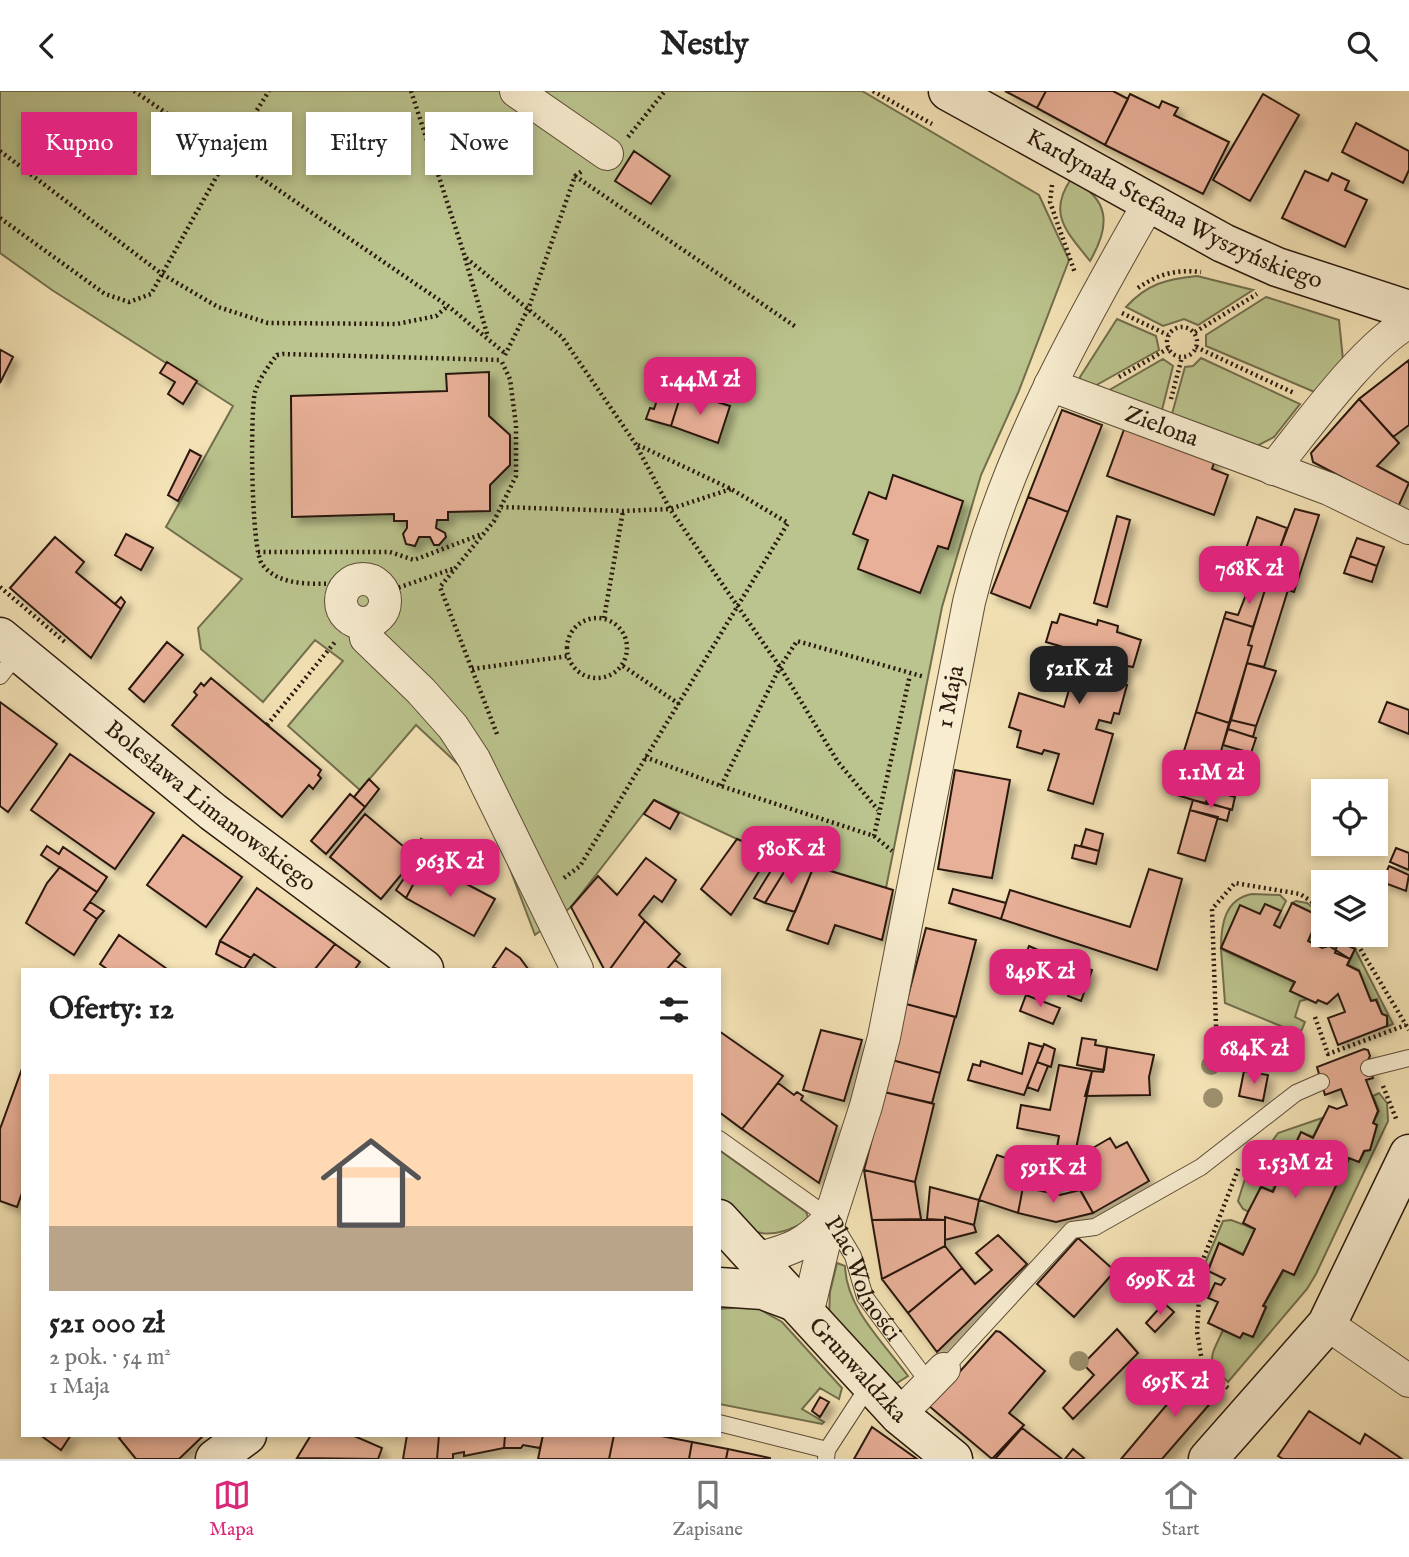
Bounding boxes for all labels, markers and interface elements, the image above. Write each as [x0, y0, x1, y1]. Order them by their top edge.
text: Nestly [661, 25, 748, 66]
icon: back [28, 27, 66, 65]
icon: search [1343, 27, 1381, 65]
chip: Kupno [21, 112, 137, 175]
chip: Wynajem [151, 112, 292, 175]
chip: Filtry [306, 112, 411, 175]
chip: Nowe [425, 112, 533, 175]
street label: Kardynała Stefana Wyszyńskiego [1021, 122, 1327, 296]
pin: 1.44M zł [628, 357, 772, 417]
text: 1.44M zł [660, 365, 740, 394]
street label: Zielona [1120, 399, 1203, 455]
pin: 768K zł [1184, 547, 1314, 606]
text: 768K zł [1215, 554, 1283, 583]
pin: 521K zł [1014, 647, 1144, 706]
text: 521K zł [1046, 654, 1112, 683]
street label: 1 Maja [929, 662, 972, 731]
street label: Bolesława Limanowskiego [98, 714, 322, 899]
pin: 1.1M zł [1146, 751, 1276, 810]
text: 1.1M zł [1178, 758, 1244, 787]
map controls [1311, 779, 1388, 947]
button: locate [1311, 779, 1388, 856]
pin: 580K zł [726, 827, 856, 886]
text: 580K zł [757, 834, 825, 863]
pin: 963K zł [385, 839, 515, 899]
text: 963K zł [417, 847, 483, 876]
button: layers [1311, 870, 1388, 947]
pin: 849K zł [975, 949, 1105, 1009]
text: 849K zł [1006, 957, 1074, 986]
text: Oferty: 12 [49, 991, 174, 1029]
icon: filters [655, 991, 693, 1029]
pin: 684K zł [1189, 1027, 1319, 1086]
text: 684K zł [1220, 1034, 1288, 1063]
icon: home [308, 1120, 434, 1246]
pin: 1.53M zł [1223, 1141, 1367, 1200]
pin: 591K zł [988, 1145, 1118, 1205]
text: 1.53M zł [1258, 1148, 1332, 1177]
text: 591K zł [1020, 1153, 1086, 1182]
street label: Plac Wolności [817, 1210, 908, 1348]
pin: 699K zł [1095, 1257, 1225, 1317]
text: 699K zł [1126, 1265, 1194, 1294]
text: 521 000 zł [49, 1305, 164, 1343]
street label: Grunwaldzka [801, 1311, 913, 1431]
text: 2 pok. · 54 m² [49, 1343, 171, 1372]
pin: 695K zł [1110, 1359, 1240, 1419]
text: 695K zł [1142, 1367, 1208, 1396]
text: 1 Maja [49, 1372, 110, 1401]
tab: Mapa [209, 1476, 254, 1542]
tab: Zapisane [672, 1476, 743, 1542]
tab: Start [1162, 1476, 1200, 1542]

